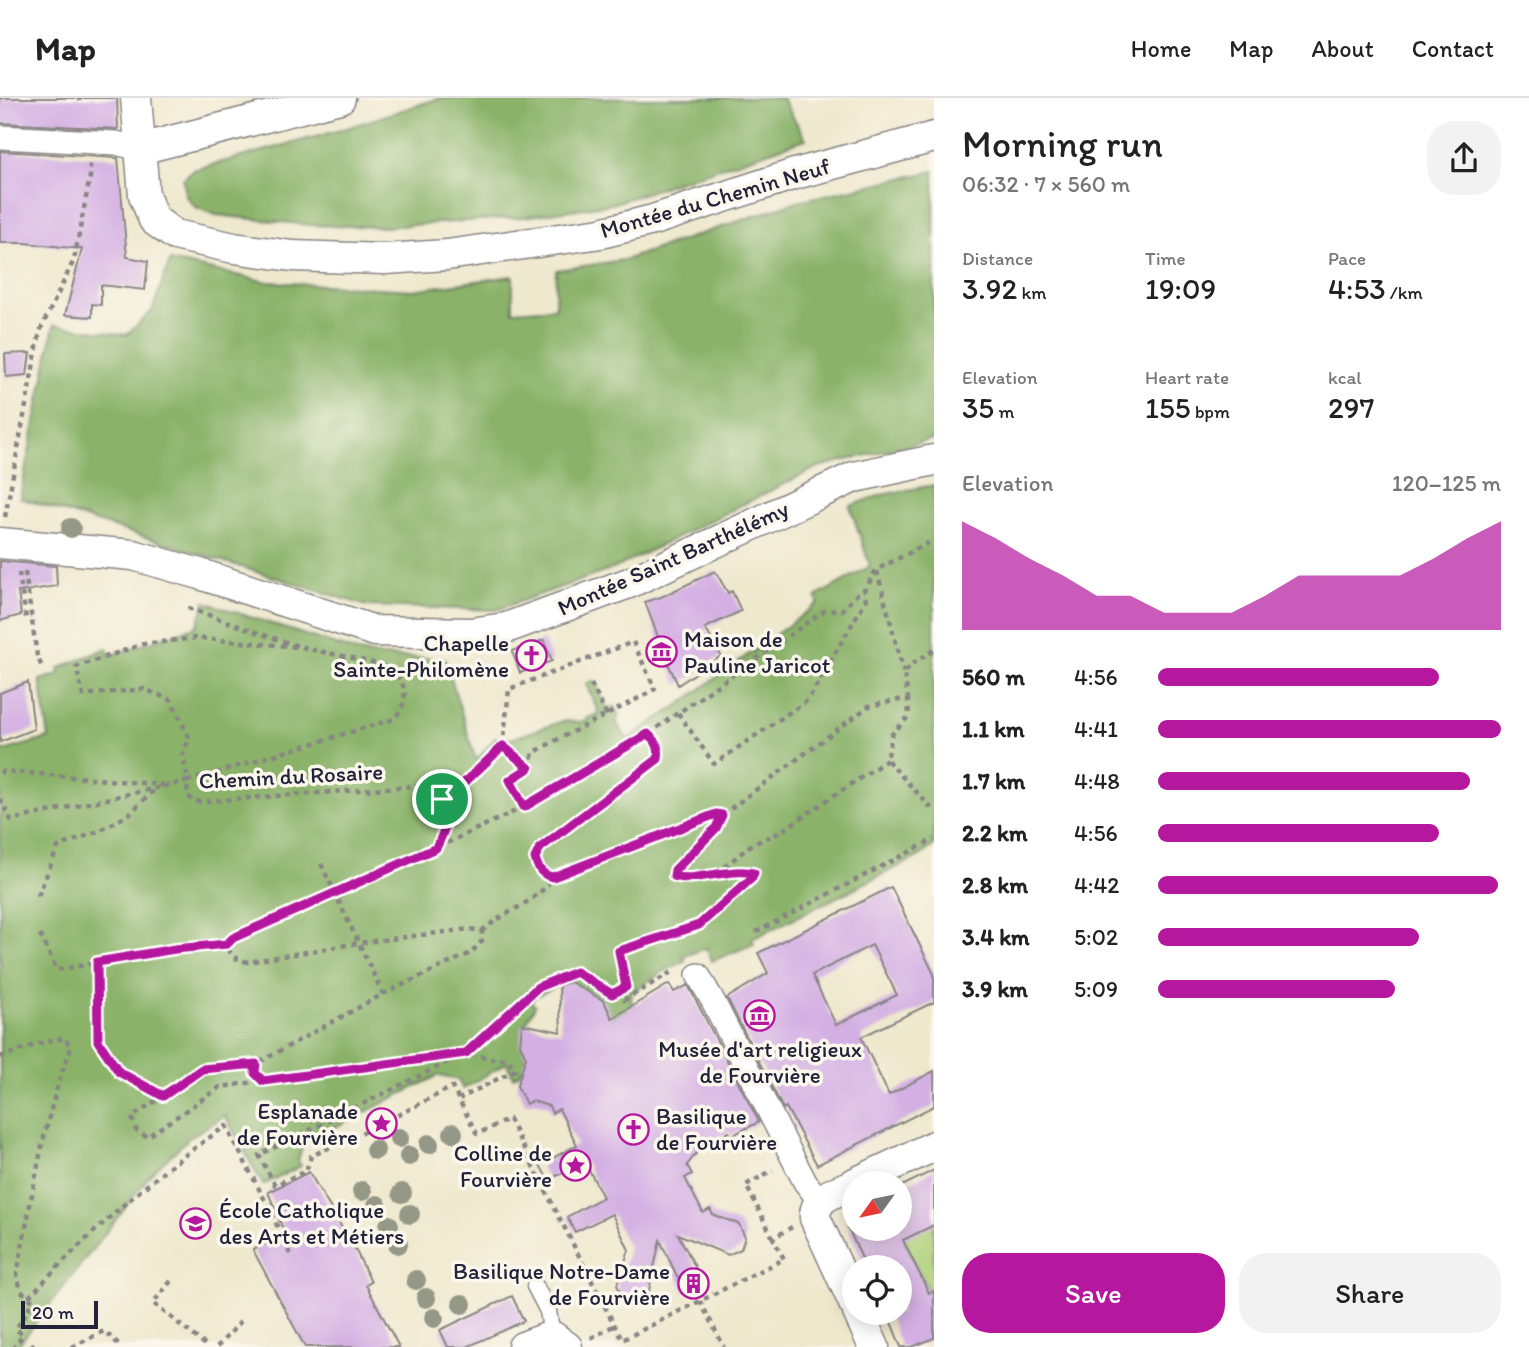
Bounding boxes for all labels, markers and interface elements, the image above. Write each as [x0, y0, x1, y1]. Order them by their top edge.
text: Map [35, 29, 96, 68]
text: Home [1131, 34, 1191, 63]
text: Map [1229, 34, 1273, 63]
text: About [1311, 34, 1374, 63]
text: Contact [1412, 34, 1494, 63]
text: Morning run [962, 121, 1163, 167]
button: share [1427, 121, 1501, 195]
street label: Montée du Chemin Neuf [597, 152, 833, 244]
text: 06:32 · 7 × 560 m [962, 170, 1130, 198]
text: Distance [962, 247, 1033, 270]
text: Time [1145, 247, 1186, 270]
text: Pace [1328, 247, 1366, 270]
text: 3.92 [962, 270, 1017, 307]
text: 19:09 [1145, 270, 1216, 307]
text: 4:53 [1328, 270, 1385, 307]
text: km [1017, 281, 1047, 304]
text: /km [1385, 281, 1423, 304]
text: Elevation [962, 366, 1038, 389]
text: Heart rate [1145, 366, 1229, 389]
text: kcal [1328, 366, 1362, 389]
text: 35 [962, 389, 994, 426]
text: 155 [1145, 389, 1190, 426]
text: 297 [1328, 389, 1374, 426]
text: m [994, 400, 1014, 423]
text: bpm [1190, 400, 1230, 423]
text: Elevation [962, 469, 1053, 497]
text: 120–125 m [1392, 469, 1501, 497]
street label: Montée Saint Barthélémy [553, 494, 793, 622]
place label: Maison de Pauline Jaricot [684, 625, 831, 679]
place label: Chapelle Sainte-Philomène [333, 629, 509, 683]
museum icon: Maison de Pauline Jaricot [644, 635, 678, 669]
church icon: Chapelle Sainte-Philomène [515, 639, 549, 673]
text: 560 m [962, 663, 1025, 691]
text: 4:56 [1074, 663, 1118, 691]
text: 1.1 km [962, 715, 1025, 743]
text: 4:41 [1074, 715, 1118, 743]
street label: Chemin du Rosaire [198, 757, 384, 795]
text: 1.7 km [962, 767, 1025, 795]
text: 4:48 [1074, 767, 1120, 795]
pin [412, 769, 472, 829]
icon: arrive [423, 780, 461, 818]
text: 2.2 km [962, 819, 1027, 847]
text: 4:56 [1074, 819, 1118, 847]
text: 2.8 km [962, 871, 1028, 899]
text: 4:42 [1074, 871, 1119, 899]
text: 3.4 km [962, 923, 1030, 951]
text: 5:02 [1074, 923, 1118, 951]
text: 3.9 km [962, 975, 1028, 1003]
text: 5:09 [1074, 975, 1118, 1003]
museum icon: Musée d'art religieux de Fourvière [743, 998, 777, 1032]
place label: Musée d'art religieux de Fourvière [658, 1035, 862, 1089]
place label: Esplanade de Fourvière [237, 1097, 358, 1151]
place label: Basilique de Fourvière [656, 1102, 777, 1156]
place icon: Esplanade de Fourvière [364, 1107, 398, 1141]
church icon: Basilique de Fourvière [616, 1112, 650, 1146]
place label: Colline de Fourvière [454, 1139, 552, 1193]
place icon: Colline de Fourvière [558, 1149, 592, 1183]
north arrow [842, 1171, 912, 1241]
map controls [842, 1171, 912, 1325]
place label: École Catholique des Arts et Métiers [219, 1196, 404, 1250]
school or university icon: École Catholique des Arts et Métiers [179, 1206, 213, 1240]
button: Save [962, 1253, 1225, 1333]
button: Share [1239, 1253, 1501, 1333]
button: locate [842, 1255, 912, 1325]
place label: Basilique Notre-Dame de Fourvière [453, 1257, 670, 1311]
building icon: Basilique Notre-Dame de Fourvière [676, 1267, 710, 1301]
scale bar [21, 1298, 98, 1330]
text: 20 m [32, 1301, 74, 1324]

